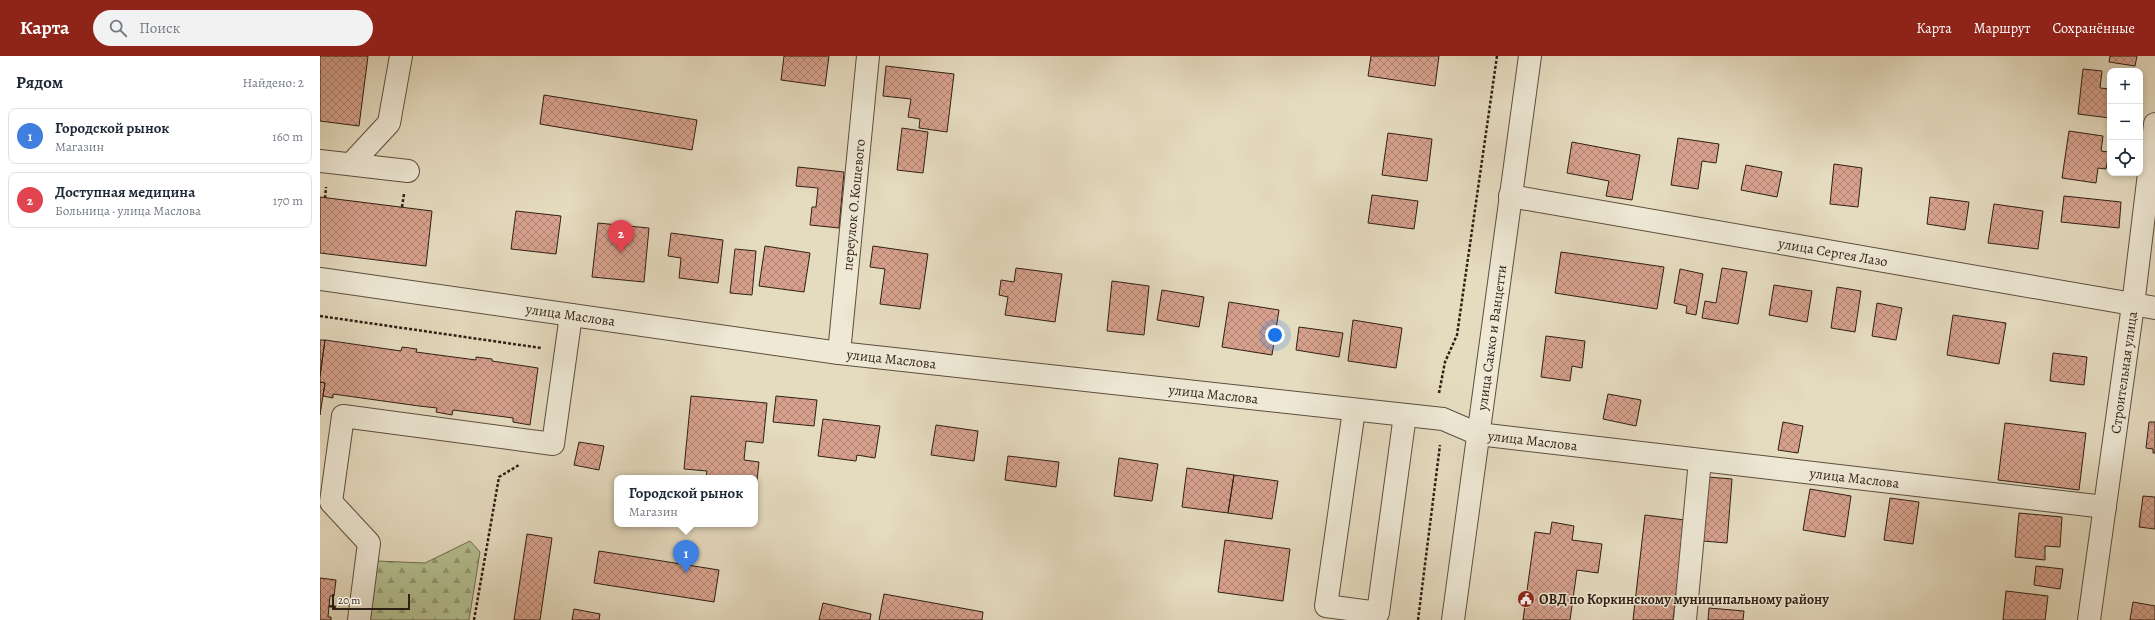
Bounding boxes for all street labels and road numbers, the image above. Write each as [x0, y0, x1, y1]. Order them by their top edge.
street label: переулок О.Кошевого [838, 138, 870, 271]
street label: улица Сергея Лазо [1776, 234, 1889, 271]
street label: улица Сакко и Ванцетти [1473, 264, 1511, 413]
street label: улица Маслова [524, 299, 617, 331]
street label: Строительная улица [2106, 310, 2142, 435]
street label: улица Маслова [845, 345, 938, 374]
street label: улица Маслова [1167, 380, 1260, 409]
street label: улица Маслова [1486, 426, 1579, 456]
street label: улица Маслова [1808, 464, 1901, 493]

